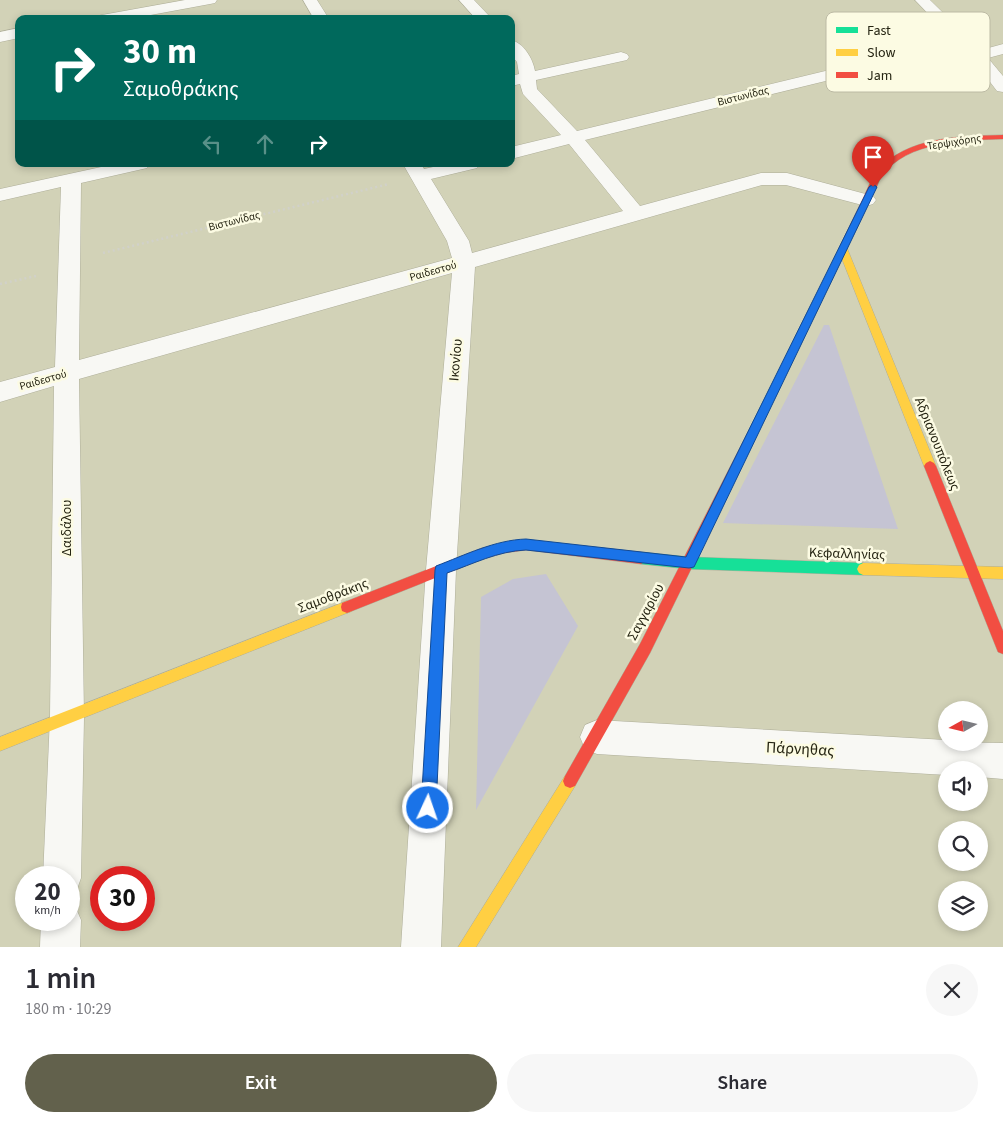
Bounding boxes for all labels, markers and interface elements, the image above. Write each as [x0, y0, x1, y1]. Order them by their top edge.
legend [826, 12, 990, 92]
text: Fast [867, 21, 891, 41]
text: 30 m [123, 27, 197, 77]
icon: right [40, 35, 105, 100]
text: Slow [867, 43, 896, 63]
text: Jam [867, 66, 892, 86]
text: Σαμοθράκης [123, 73, 239, 105]
street label: Βιστωνίδας [716, 82, 771, 110]
icon: left [198, 130, 226, 158]
icon: ahead [251, 130, 279, 158]
icon: right [304, 130, 332, 158]
street label: Τερψιχόρης [926, 130, 982, 154]
pin [852, 136, 894, 187]
icon: arrive [859, 143, 887, 171]
street label: Βιστωνίδας [207, 207, 262, 235]
street label: Ραιδεστού [408, 257, 458, 285]
street label: Ικονίου [444, 338, 468, 382]
street label: Ραιδεστού [18, 366, 68, 394]
street label: Αδριανουπόλεως [909, 394, 965, 494]
street label: Δαιδάλου [57, 500, 77, 556]
street label: Κεφαλληνίας [808, 543, 886, 565]
street label: Σαμοθράκης [295, 573, 371, 619]
street label: Σαγγαρίου [623, 580, 669, 644]
north arrow [938, 701, 988, 751]
map controls [938, 701, 988, 931]
street label: Πάρνηθας [765, 736, 835, 762]
button: sound [938, 761, 988, 811]
position arrow [401, 781, 453, 833]
button: search [938, 821, 988, 871]
speed limit sign: 30 [90, 866, 155, 931]
text: 20 [34, 874, 61, 910]
button: layers [938, 881, 988, 931]
text: km/h [34, 902, 61, 919]
text: 1 min [25, 957, 96, 1000]
button: close [926, 964, 978, 1016]
text: 180 m · 10:29 [25, 998, 112, 1020]
button: Exit [25, 1054, 497, 1112]
button: Share [507, 1054, 978, 1112]

